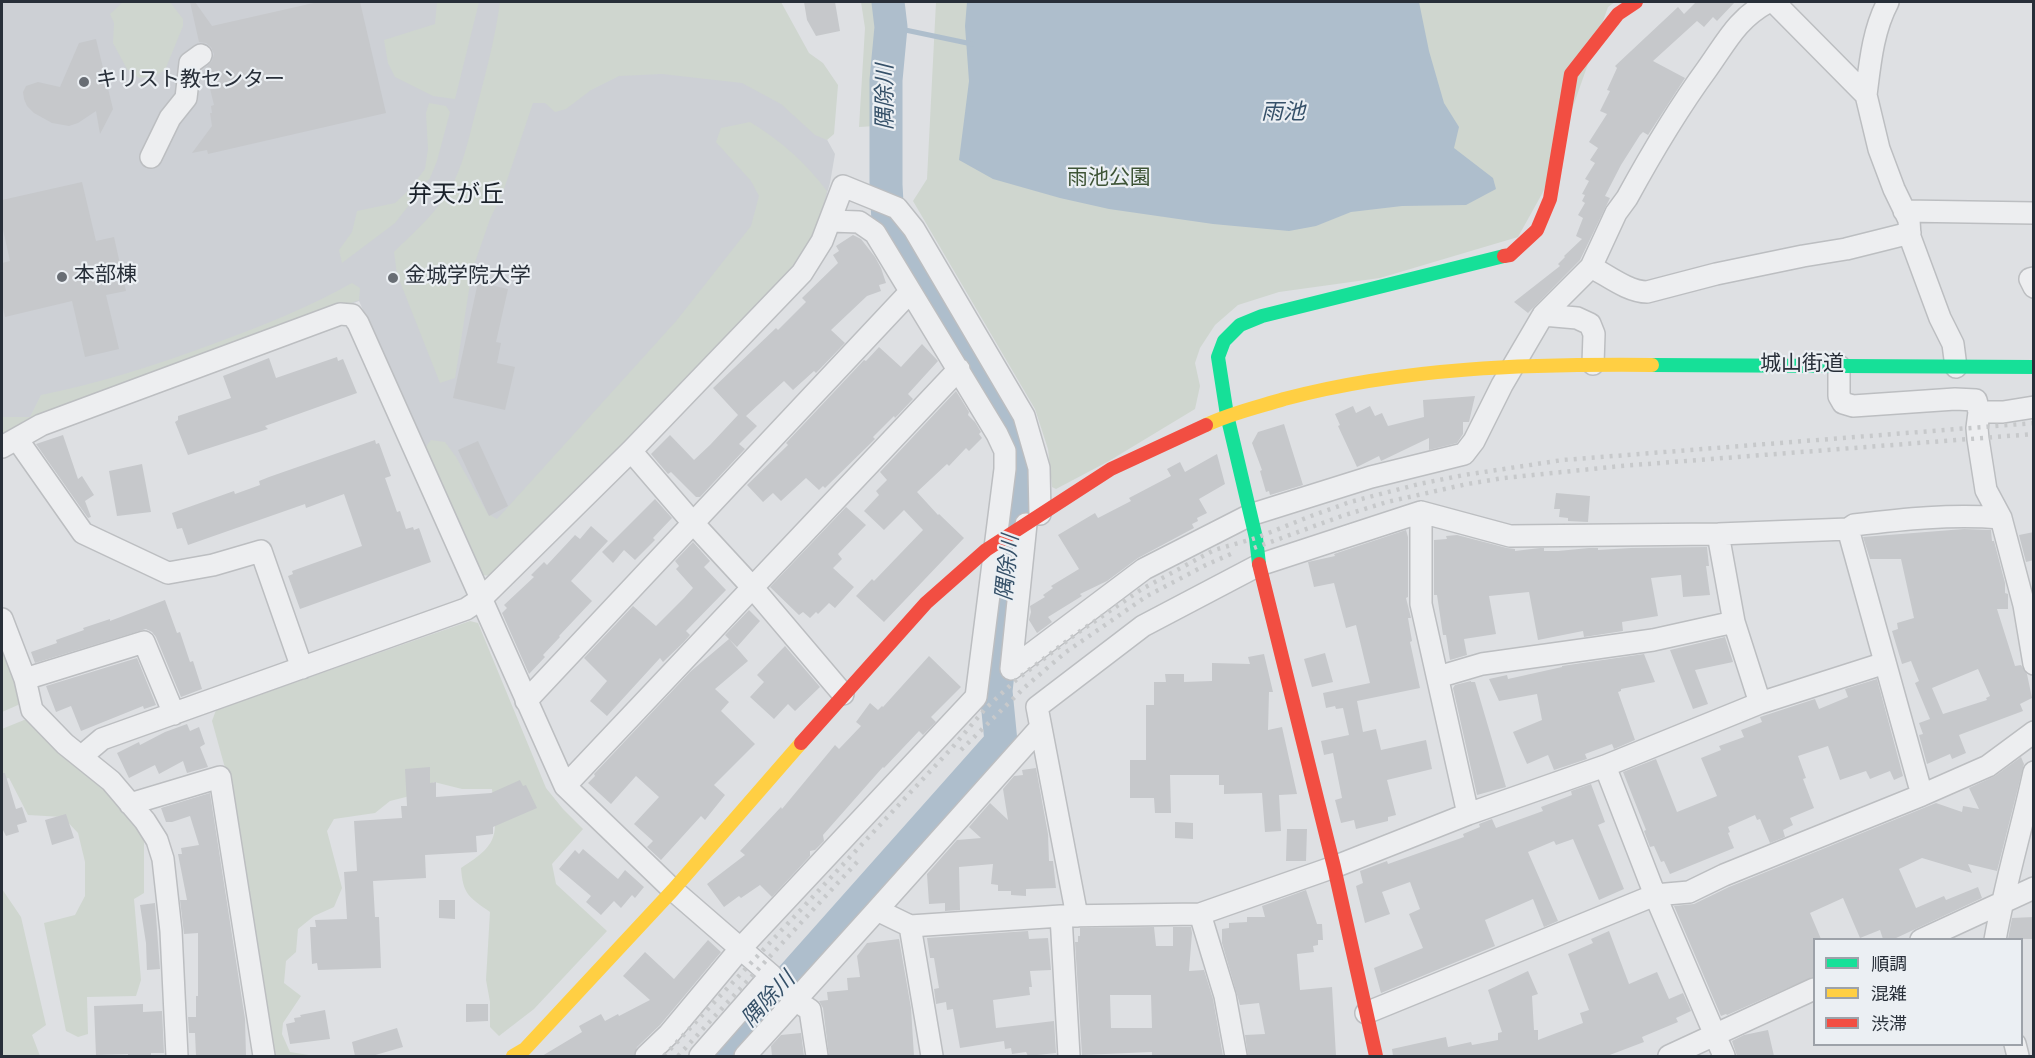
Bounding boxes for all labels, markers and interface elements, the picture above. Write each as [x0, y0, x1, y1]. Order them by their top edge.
water label: 隅除川 [875, 64, 901, 130]
place label: キリスト教センター [96, 69, 285, 95]
marker: キリスト教センター [77, 75, 91, 89]
water label: 雨池 [1261, 102, 1305, 128]
park label: 雨池公園 [1067, 167, 1151, 193]
district label: 弁天が丘 [408, 183, 504, 211]
place label: 本部棟 [74, 264, 137, 290]
place label: 金城学院大学 [405, 265, 531, 291]
marker: 本部棟 [55, 270, 69, 284]
marker: 金城学院大学 [386, 271, 400, 285]
street label: 城山街道 [1760, 353, 1844, 379]
water label: 隅除川 [993, 534, 1027, 602]
legend [1813, 938, 2023, 1046]
text: 順調 [1871, 954, 1907, 977]
water label: 隅除川 [738, 968, 802, 1034]
text: 混雑 [1871, 984, 1907, 1007]
text: 渋滞 [1871, 1014, 1907, 1037]

